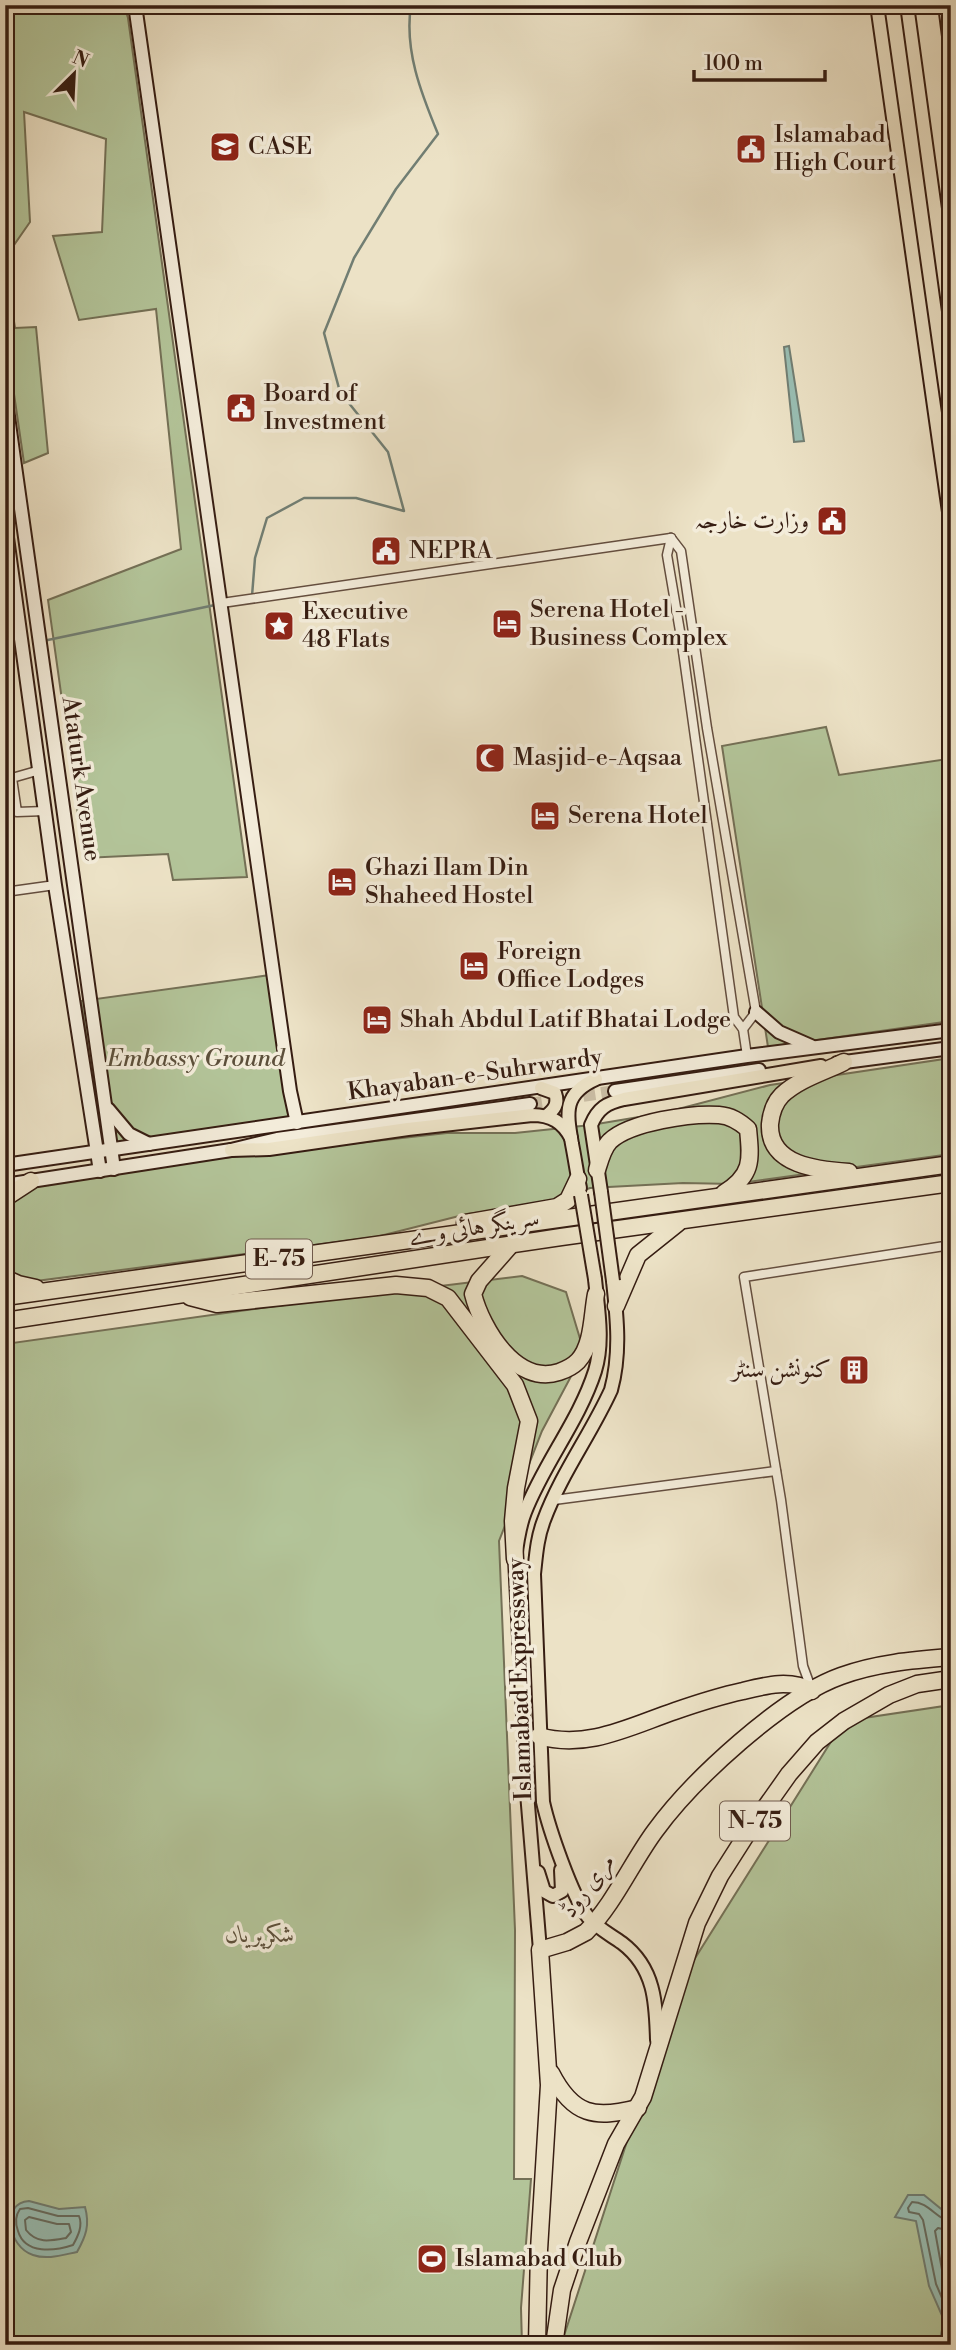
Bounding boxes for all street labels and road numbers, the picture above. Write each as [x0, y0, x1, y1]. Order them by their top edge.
street label: Ataturk Avenue [54, 694, 107, 863]
street label: Khayaban-e-Suhrwardy [346, 1042, 605, 1108]
street label: سرینگر ہائی وے [407, 1203, 541, 1253]
road number: E-75 [246, 1240, 312, 1278]
street label: Islamabad Expressway [501, 1557, 539, 1801]
road number: N-75 [720, 1802, 790, 1840]
street label: مری روڈ [554, 1848, 623, 1925]

